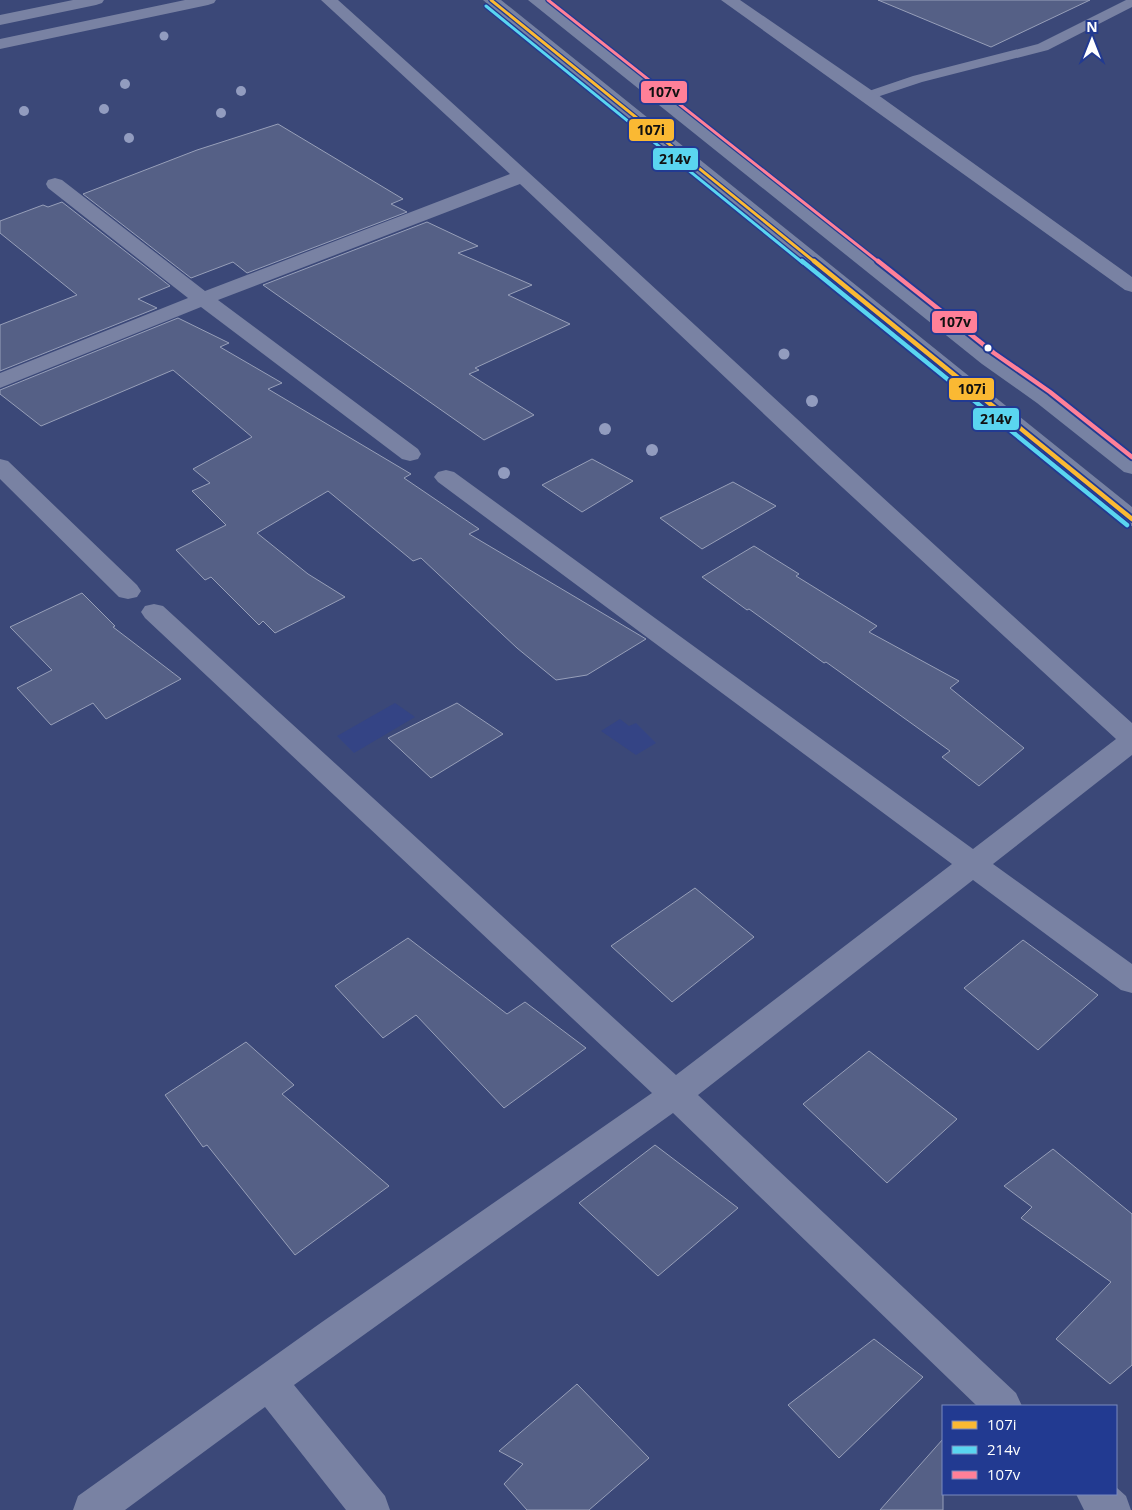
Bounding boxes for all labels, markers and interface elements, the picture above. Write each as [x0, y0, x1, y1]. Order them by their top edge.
north arrow [1067, 15, 1117, 65]
text: N [1086, 17, 1098, 36]
line badge: 107v [640, 80, 688, 104]
text: 107v [648, 82, 680, 101]
line badge: 107i [628, 118, 675, 142]
text: 107i [637, 120, 665, 139]
line badge: 214v [652, 147, 699, 171]
text: 214v [659, 149, 691, 168]
line badge: 107v [931, 310, 978, 334]
text: 107v [939, 312, 971, 331]
unlabelled marker [983, 343, 993, 353]
line badge: 107i [948, 377, 995, 401]
text: 107i [958, 379, 986, 398]
line badge: 214v [972, 407, 1020, 431]
text: 214v [980, 409, 1012, 428]
legend [942, 1405, 1117, 1495]
text: 107i [987, 1414, 1017, 1434]
text: 214v [987, 1439, 1021, 1459]
text: 107v [987, 1464, 1021, 1484]

